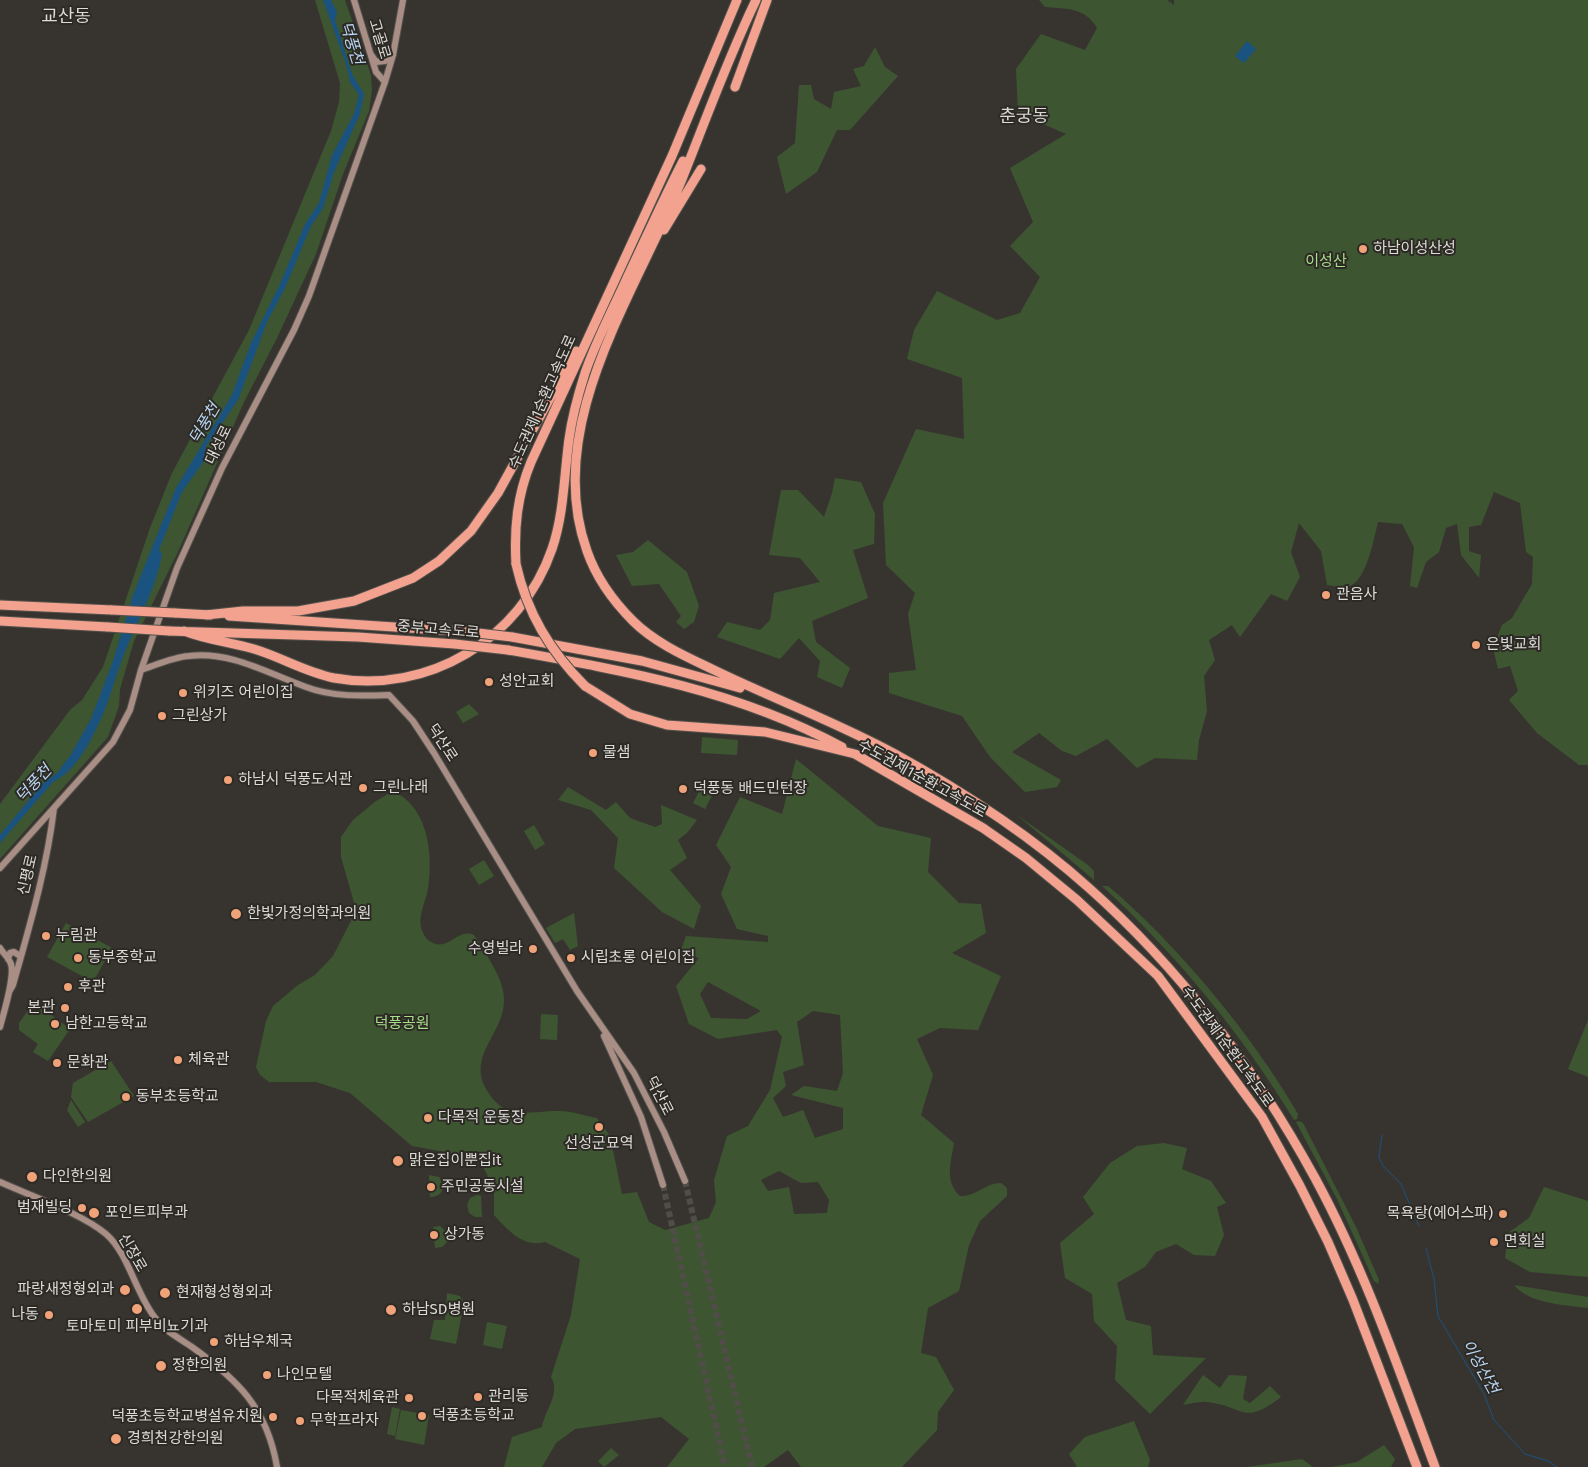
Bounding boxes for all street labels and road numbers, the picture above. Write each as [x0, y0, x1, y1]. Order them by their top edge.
street label: 고골로 [364, 17, 394, 61]
street label: 수도권제1순환고속도로 [505, 332, 581, 472]
street label: 대성로 [202, 422, 236, 468]
street label: 중부고속도로 [396, 617, 480, 643]
street label: 덕산로 [423, 721, 461, 765]
street label: 수도권제1순환고속도로 [854, 736, 990, 822]
street label: 신평로 [15, 853, 41, 897]
street label: 수도권제1순환고속도로 [1177, 983, 1277, 1111]
street label: 덕산로 [642, 1073, 676, 1119]
street label: 신장로 [114, 1231, 150, 1275]

